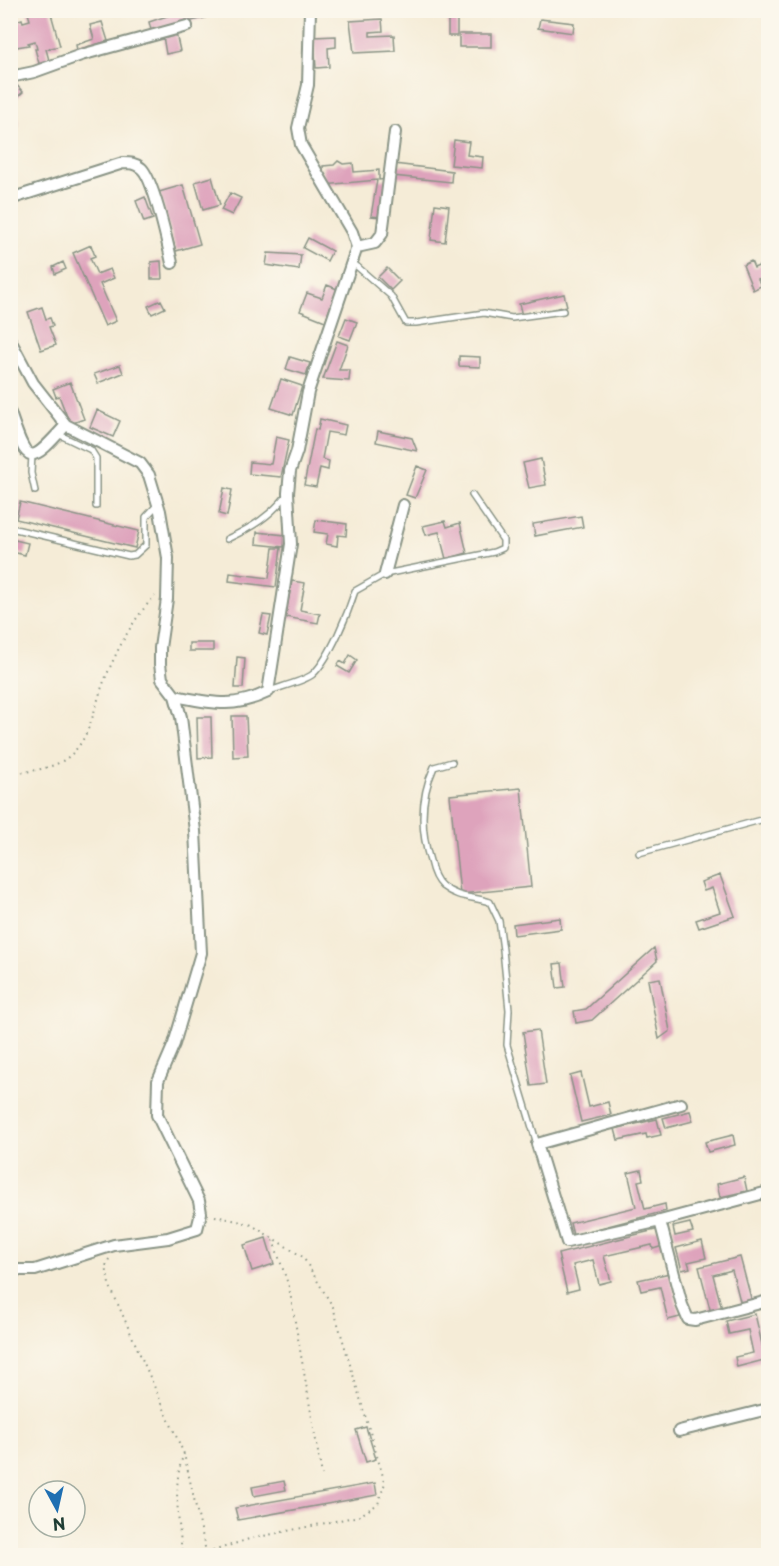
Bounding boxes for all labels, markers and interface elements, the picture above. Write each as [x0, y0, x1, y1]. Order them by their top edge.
north arrow [27, 1479, 87, 1539]
text: N [51, 1512, 67, 1538]

